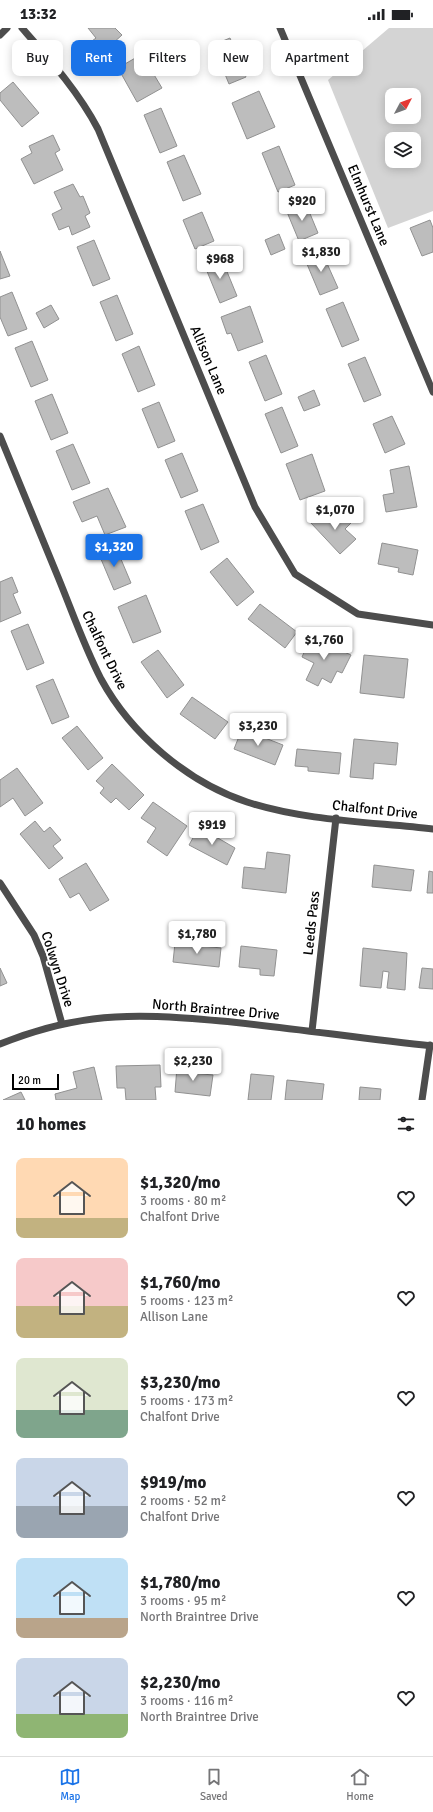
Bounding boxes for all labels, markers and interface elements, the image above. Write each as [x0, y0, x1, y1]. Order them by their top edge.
text: 13:32 [20, 5, 57, 23]
chip: Buy [12, 40, 63, 76]
chip: Rent [71, 40, 126, 76]
chip: Filters [134, 40, 200, 76]
chip: New [208, 40, 263, 76]
chip: Apartment [271, 40, 363, 76]
north arrow [385, 88, 421, 124]
map controls [385, 88, 421, 168]
button: layers [385, 132, 421, 168]
street label: Elmhurst Lane [344, 162, 393, 248]
pin: $920 [278, 188, 326, 222]
text: $920 [288, 193, 316, 209]
pin: $1,830 [288, 239, 354, 273]
text: $1,830 [302, 244, 340, 260]
pin: $968 [196, 246, 244, 280]
text: $968 [206, 251, 234, 267]
street label: Allison Lane [186, 323, 231, 397]
pin: $1,070 [302, 497, 368, 531]
text: $1,070 [316, 502, 354, 518]
pin: $1,320 [81, 534, 147, 568]
text: $1,320 [95, 539, 133, 555]
street label: Chalfont Drive [78, 608, 131, 693]
pin: $1,760 [291, 627, 357, 661]
text: $1,760 [305, 632, 343, 648]
pin: $3,230 [225, 713, 291, 747]
text: $3,230 [239, 718, 277, 734]
street label: Chalfont Drive [331, 797, 419, 822]
pin: $919 [188, 812, 236, 846]
text: $919 [198, 817, 226, 833]
street label: Leeds Pass [300, 890, 323, 956]
pin: $1,780 [164, 921, 230, 955]
text: $1,780 [178, 926, 216, 942]
street label: Colwyn Drive [37, 929, 78, 1009]
street label: North Braintree Drive [152, 995, 280, 1024]
pin: $2,230 [160, 1048, 226, 1082]
text: $2,230 [174, 1053, 212, 1069]
scale bar [12, 1072, 59, 1091]
text: 20 m [18, 1074, 41, 1087]
icon: filters [395, 1113, 417, 1135]
text: 10 homes [16, 1114, 86, 1135]
text: $1,320/mo [140, 1172, 220, 1193]
icon: home [48, 1174, 96, 1222]
icon: heart [395, 1187, 417, 1209]
text: 3 rooms · 80 m² [140, 1193, 226, 1209]
text: Chalfont Drive [140, 1209, 220, 1225]
text: $1,760/mo [140, 1272, 220, 1293]
icon: home [48, 1274, 96, 1322]
icon: heart [395, 1287, 417, 1309]
text: 5 rooms · 123 m² [140, 1293, 233, 1309]
text: Allison Lane [140, 1309, 208, 1325]
text: $3,230/mo [140, 1372, 220, 1393]
icon: home [48, 1374, 96, 1422]
icon: heart [395, 1387, 417, 1409]
text: 5 rooms · 173 m² [140, 1393, 233, 1409]
text: Chalfont Drive [140, 1409, 220, 1425]
text: $919/mo [140, 1472, 206, 1493]
icon: home [48, 1474, 96, 1522]
icon: heart [395, 1487, 417, 1509]
text: 2 rooms · 52 m² [140, 1493, 226, 1509]
text: Chalfont Drive [140, 1509, 220, 1525]
text: $1,780/mo [140, 1572, 220, 1593]
icon: home [48, 1574, 96, 1622]
icon: heart [395, 1587, 417, 1609]
text: 3 rooms · 95 m² [140, 1593, 226, 1609]
text: North Braintree Drive [140, 1609, 259, 1625]
text: $2,230/mo [140, 1672, 220, 1693]
icon: home [48, 1674, 96, 1722]
icon: heart [395, 1687, 417, 1709]
text: 3 rooms · 116 m² [140, 1693, 233, 1709]
text: North Braintree Drive [140, 1709, 259, 1725]
tab: Map [59, 1766, 81, 1803]
tab: Saved [200, 1766, 228, 1803]
tab: Home [346, 1766, 374, 1803]

